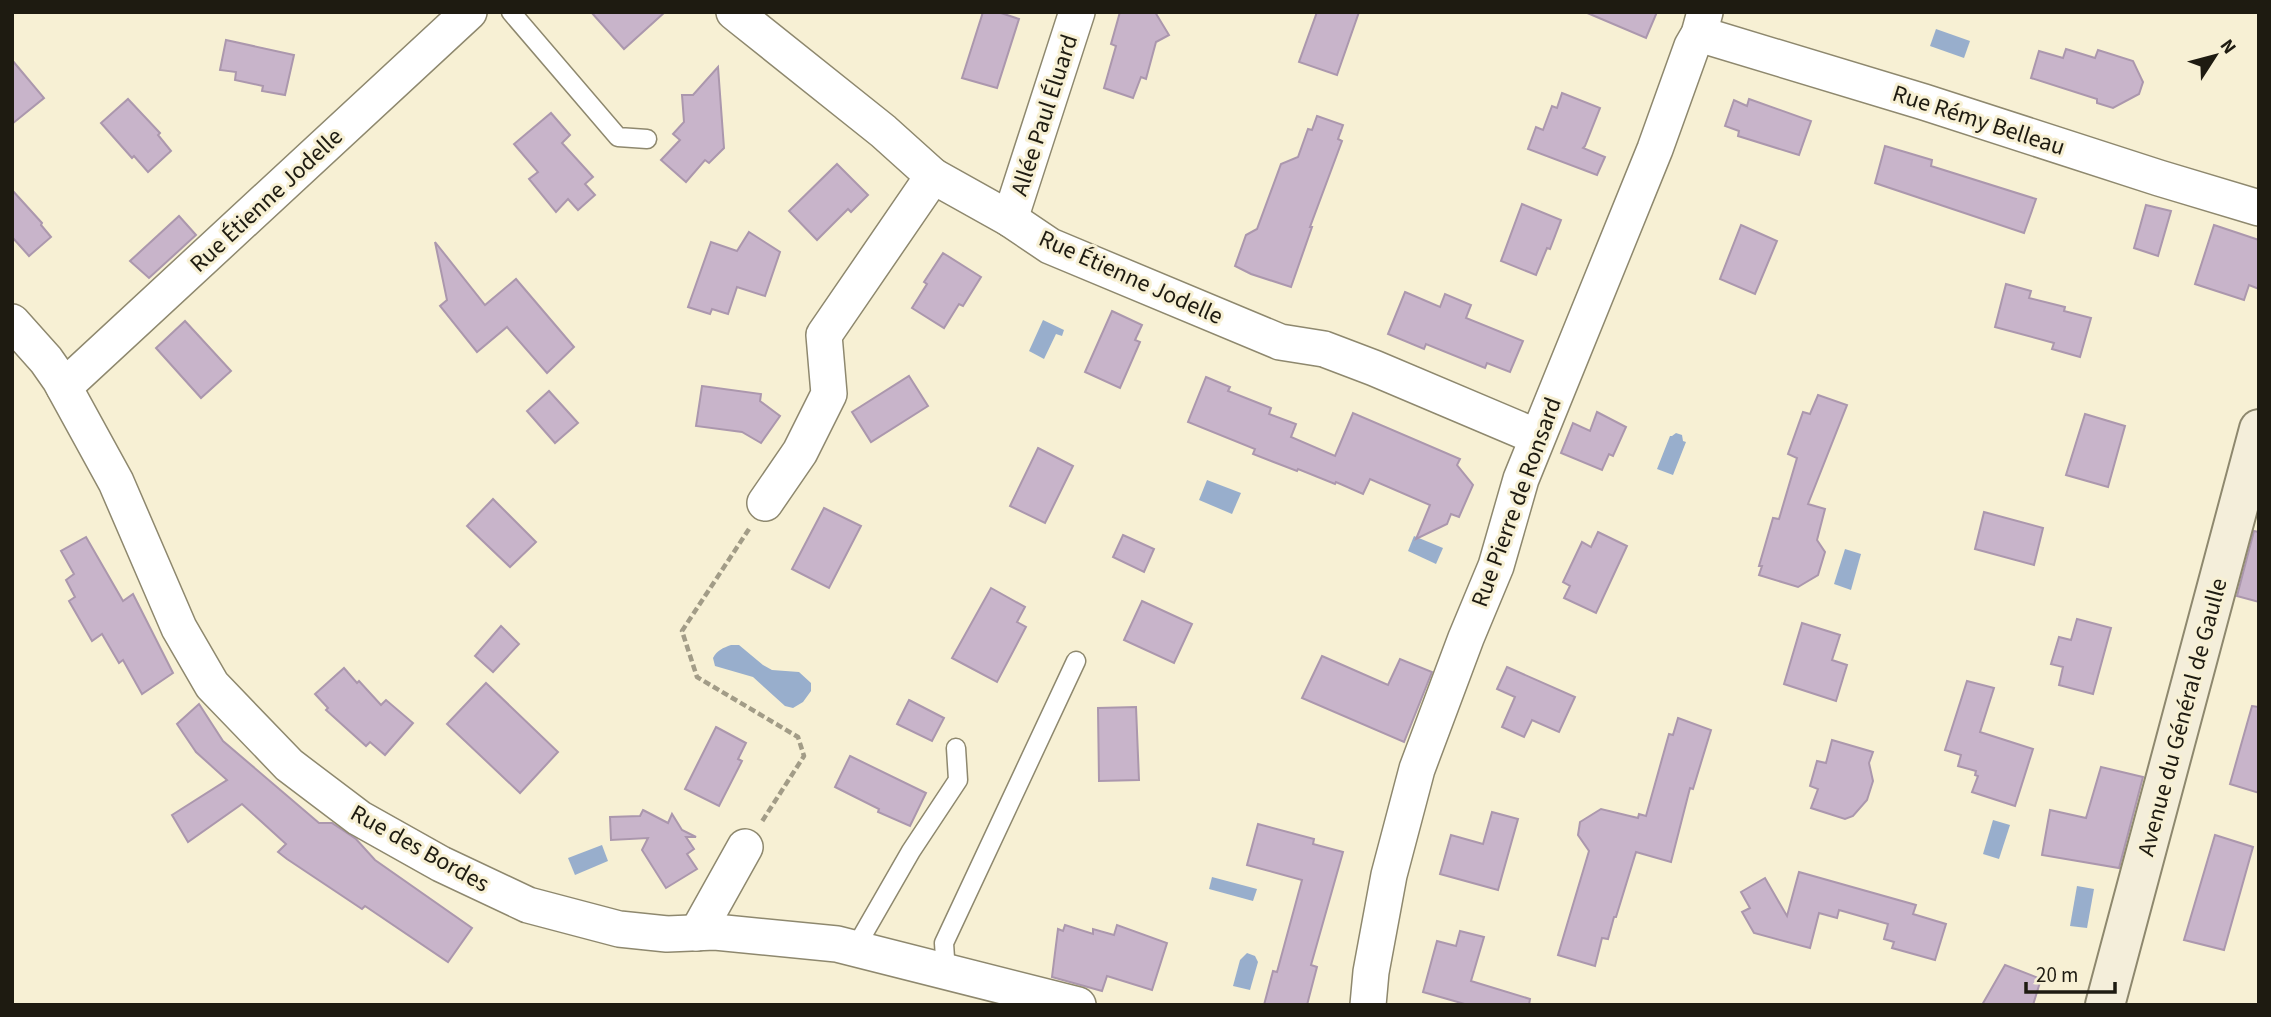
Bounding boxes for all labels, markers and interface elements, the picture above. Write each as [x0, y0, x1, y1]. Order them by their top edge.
north arrow [2180, 21, 2250, 91]
street label: Allée Paul Éluard [1002, 30, 1087, 200]
text: N [2213, 34, 2242, 60]
street label: Rue Rémy Belleau [1888, 76, 2070, 165]
street label: Rue Étienne Jodelle [182, 120, 351, 281]
street label: Rue Étienne Jodelle [1033, 221, 1228, 334]
street label: Rue Pierre de Ronsard [1462, 392, 1571, 612]
street label: Avenue du Général de Gaulle [2128, 574, 2236, 860]
street label: Rue des Bordes [344, 796, 496, 901]
scale bar [2026, 950, 2115, 994]
text: 20 m [2036, 960, 2078, 990]

